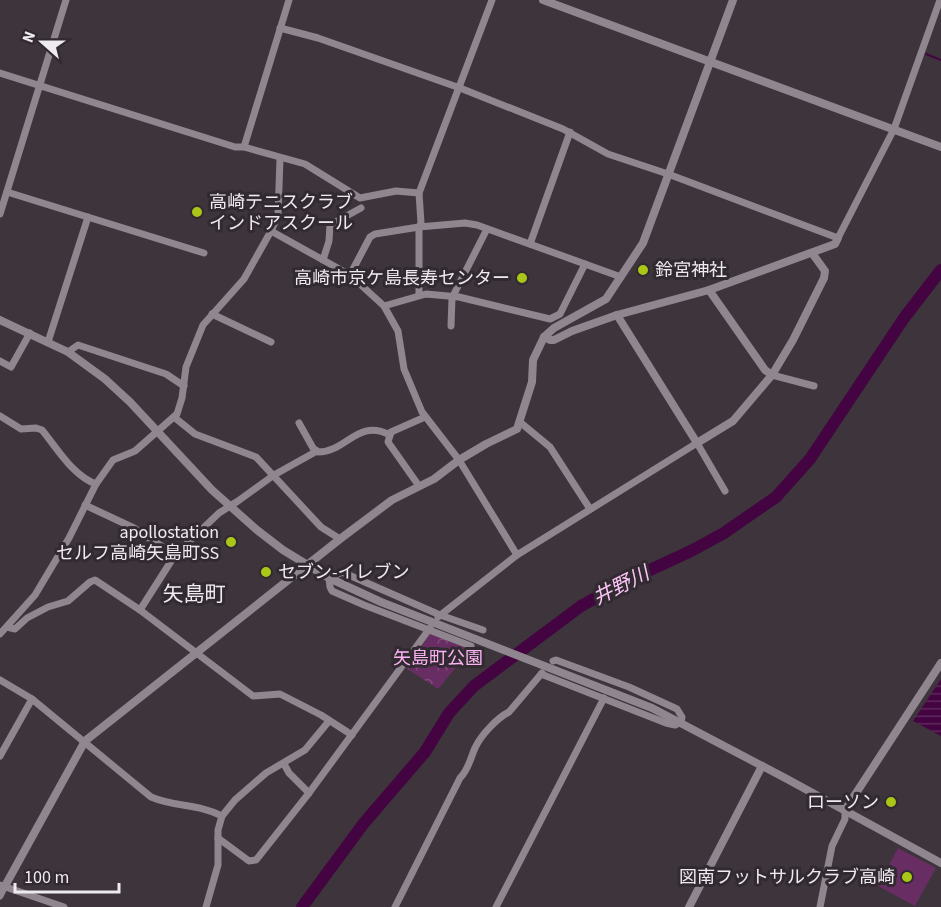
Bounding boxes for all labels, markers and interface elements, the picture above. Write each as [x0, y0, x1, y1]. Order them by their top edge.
north arrow [12, 12, 72, 72]
text: N [17, 28, 41, 46]
place label: 高崎テニスクラブ インドアスクール [209, 190, 353, 236]
marker: 高崎テニスクラブ インドアスクール [190, 205, 204, 219]
place label: 鈴宮神社 [655, 258, 727, 283]
marker: 鈴宮神社 [636, 263, 650, 277]
place label: 高崎市京ケ島長寿センター [294, 266, 510, 291]
marker: 高崎市京ケ島長寿センター [515, 271, 529, 285]
place label: apollostation セルフ高崎矢島町SS [56, 520, 219, 566]
marker: apollostation セルフ高崎矢島町SS [224, 535, 238, 549]
water label: 井野川 [588, 559, 656, 612]
place label: セブン-イレブン [278, 560, 410, 585]
marker: セブン-イレブン [259, 565, 273, 579]
district label: 矢島町 [163, 579, 226, 609]
park label: 矢島町公園 [393, 646, 483, 671]
place label: ローソン [807, 790, 879, 815]
marker: ローソン [884, 795, 898, 809]
scale bar [15, 856, 118, 894]
text: 100 m [24, 865, 69, 890]
place label: 図南フットサルクラブ高崎 [679, 865, 895, 890]
marker: 図南フットサルクラブ高崎 [900, 870, 914, 884]

